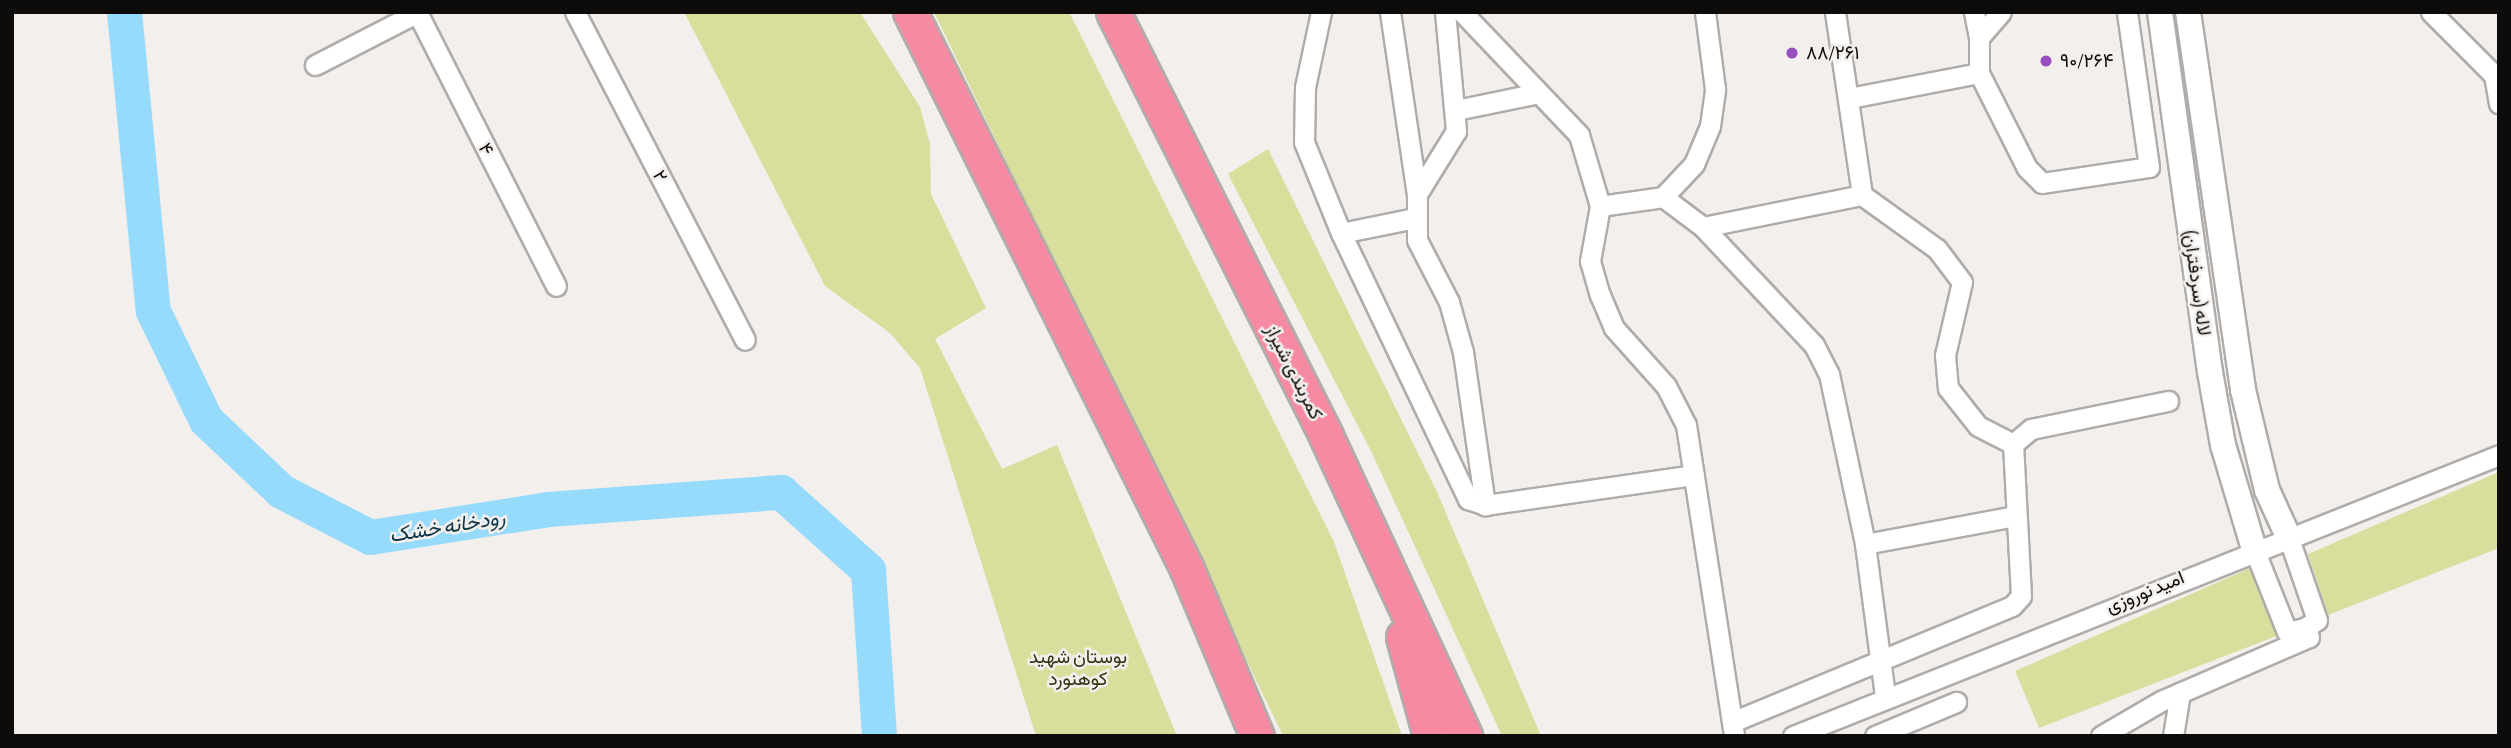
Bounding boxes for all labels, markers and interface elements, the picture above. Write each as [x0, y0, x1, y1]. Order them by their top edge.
place label: ۸۸/۲۶۱ [1806, 42, 1859, 64]
marker: ۸۸/۲۶۱ [1784, 45, 1800, 61]
place label: ۹۰/۲۶۴ [2060, 50, 2114, 72]
marker: ۹۰/۲۶۴ [2038, 53, 2054, 69]
street label: ۴ [473, 139, 499, 159]
street label: ۲ [648, 166, 672, 186]
street label: لاله (سردفتران) [2178, 229, 2216, 337]
street label: کمربندی شیراز [1260, 321, 1328, 423]
water label: رودخانه خشک [387, 503, 507, 547]
street label: امید نوروزی [2102, 566, 2188, 618]
park label: بوستان شهید کوهنورد [1029, 646, 1127, 690]

